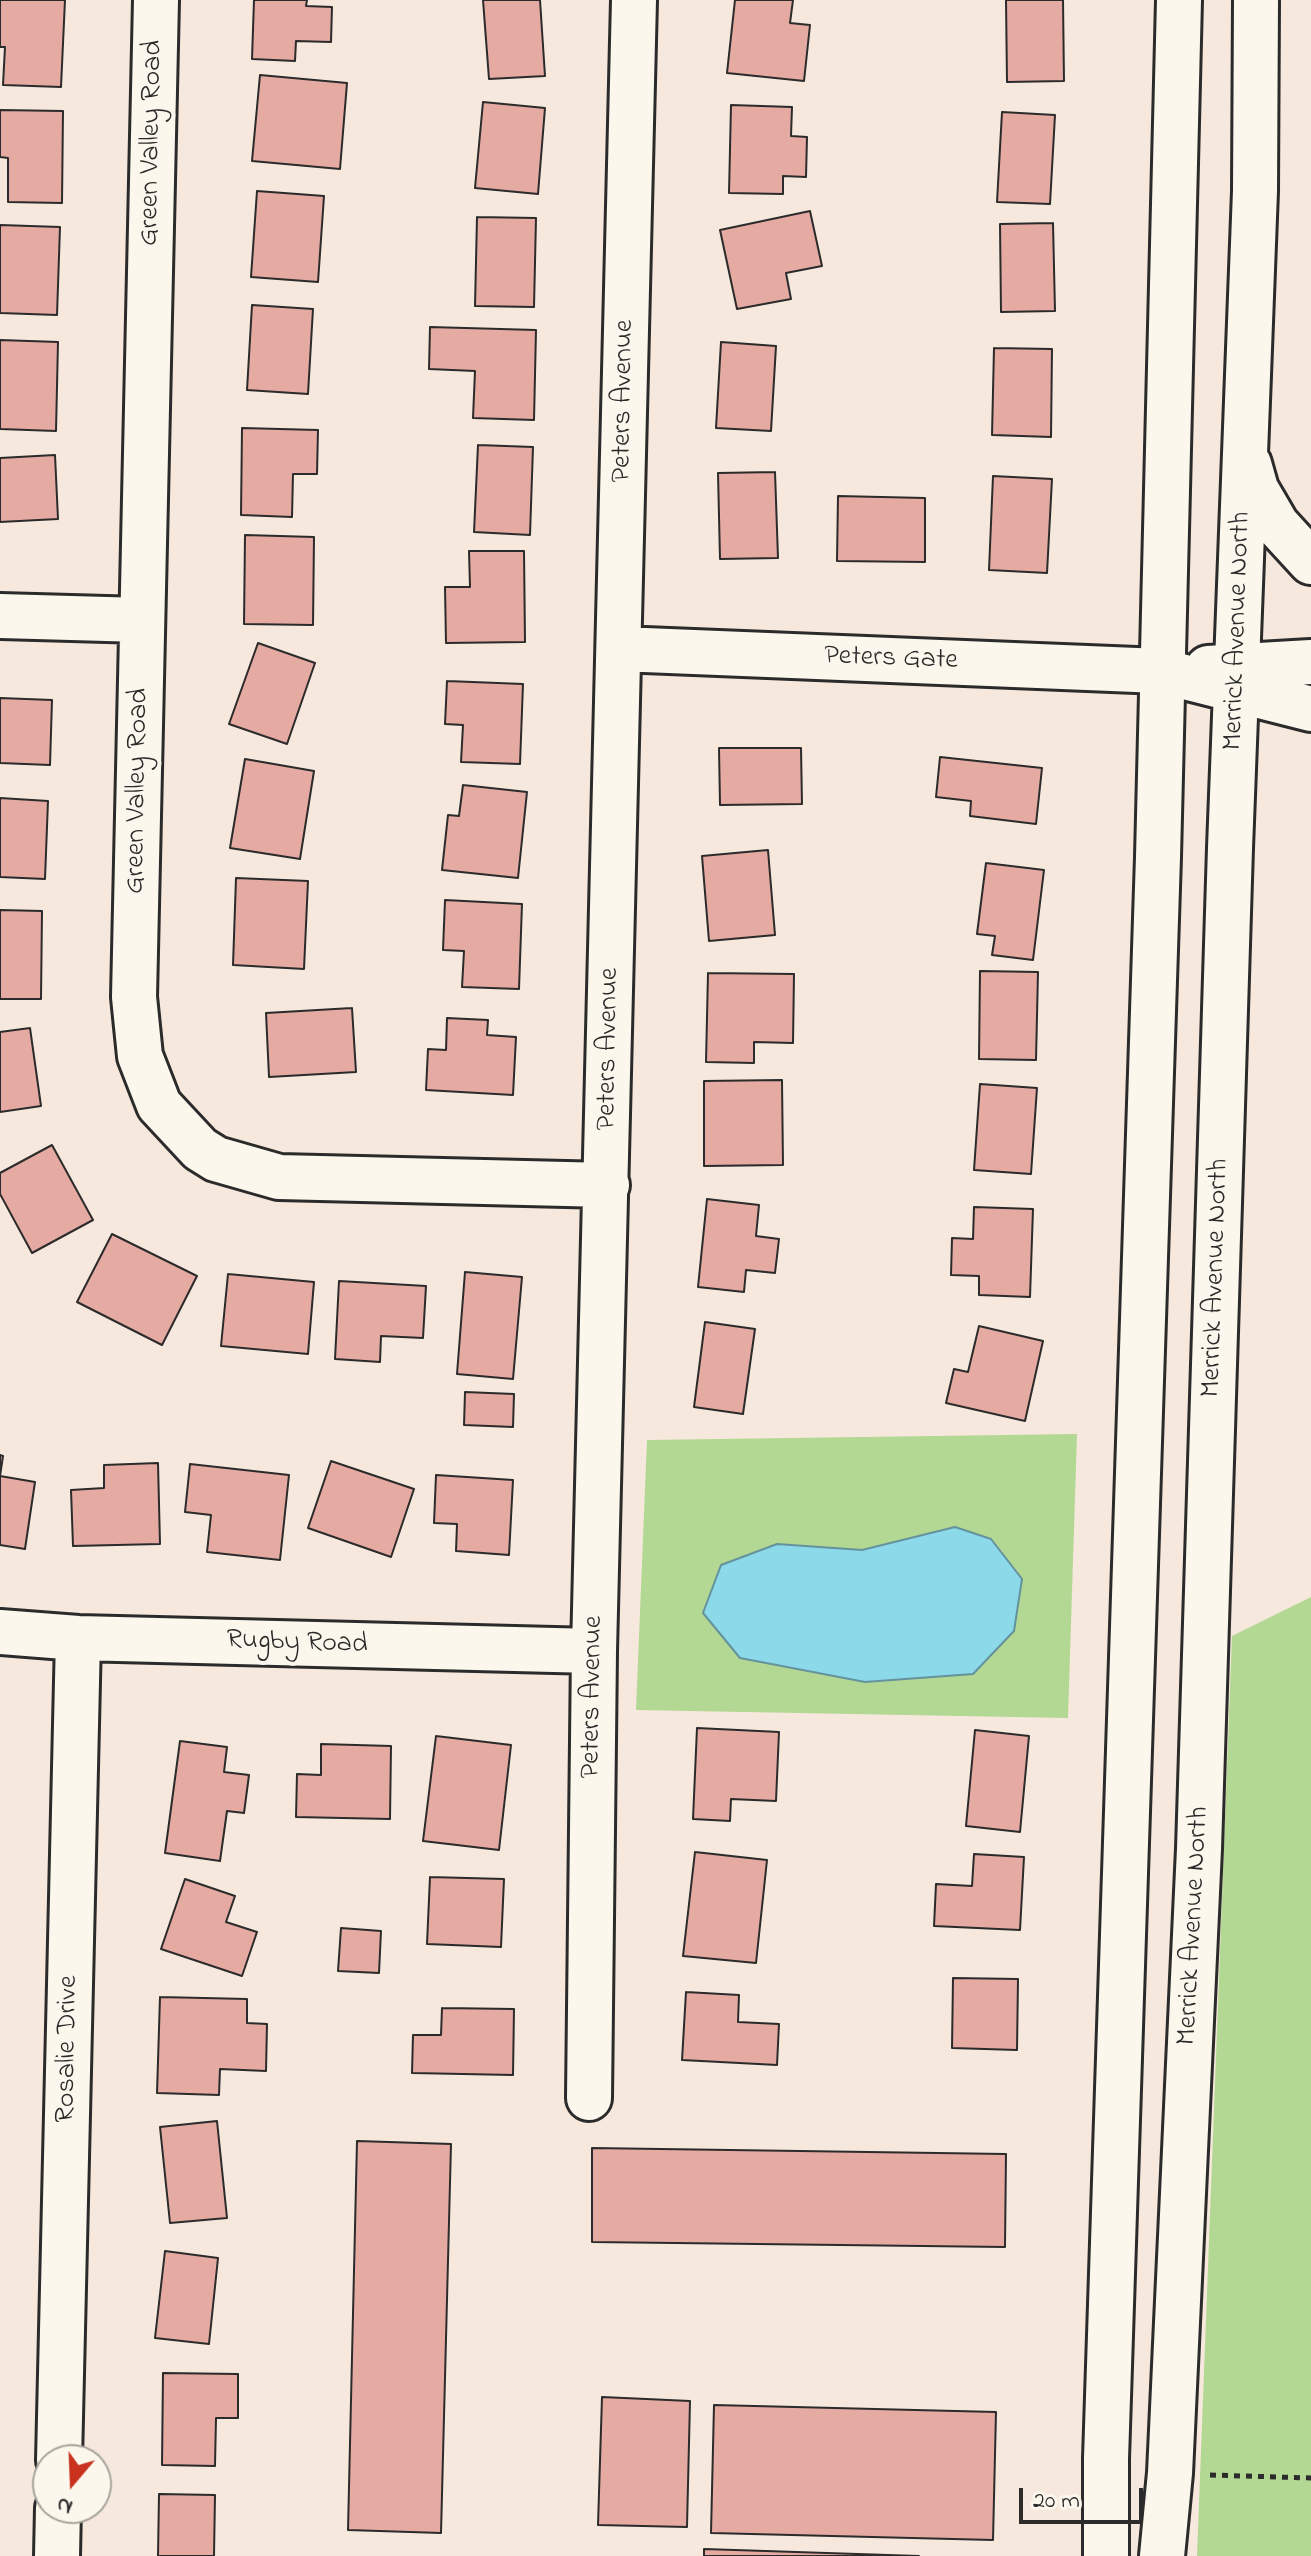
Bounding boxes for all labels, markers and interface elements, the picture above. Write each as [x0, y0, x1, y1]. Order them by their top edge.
street label: Green Valley Road [134, 40, 172, 246]
street label: Peters Avenue [607, 319, 643, 483]
street label: Merrick Avenue North [1218, 511, 1260, 751]
street label: Peters Gate [824, 641, 958, 679]
street label: Green Valley Road [120, 688, 158, 894]
street label: Peters Avenue [592, 967, 628, 1131]
street label: Merrick Avenue North [1196, 1158, 1238, 1398]
street label: Peters Avenue [576, 1615, 612, 1779]
street label: Rugby Road [226, 1625, 368, 1663]
street label: Merrick Avenue North [1172, 1806, 1218, 2046]
street label: Rosalie Drive [51, 1975, 87, 2123]
north arrow [32, 2444, 112, 2524]
scale bar [1023, 2472, 1147, 2522]
text: 20 m [1033, 2484, 1080, 2519]
text: N [53, 2487, 77, 2522]

